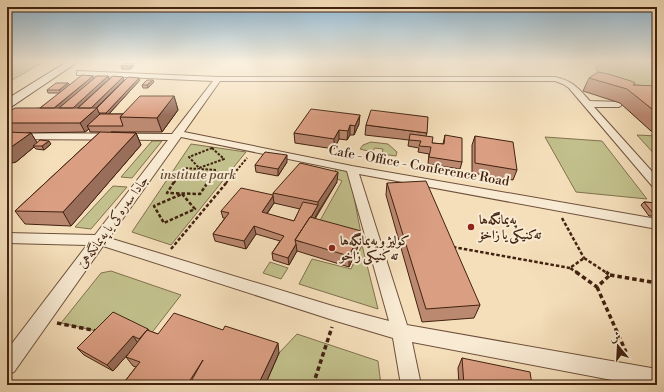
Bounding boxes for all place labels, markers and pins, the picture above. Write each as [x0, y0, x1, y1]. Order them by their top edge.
place label: پەیمانگەها تەکنیکی یا زاخۆ [477, 211, 542, 244]
marker: پەیمانگەها تەکنیکی یا زاخۆ [466, 222, 476, 232]
place label: كوليژ و په‌يمانگه‌ها ته‌كنيكى زاخو [338, 232, 410, 265]
marker: كوليژ و په‌يمانگه‌ها ته‌كنيكى زاخو [327, 243, 337, 253]

